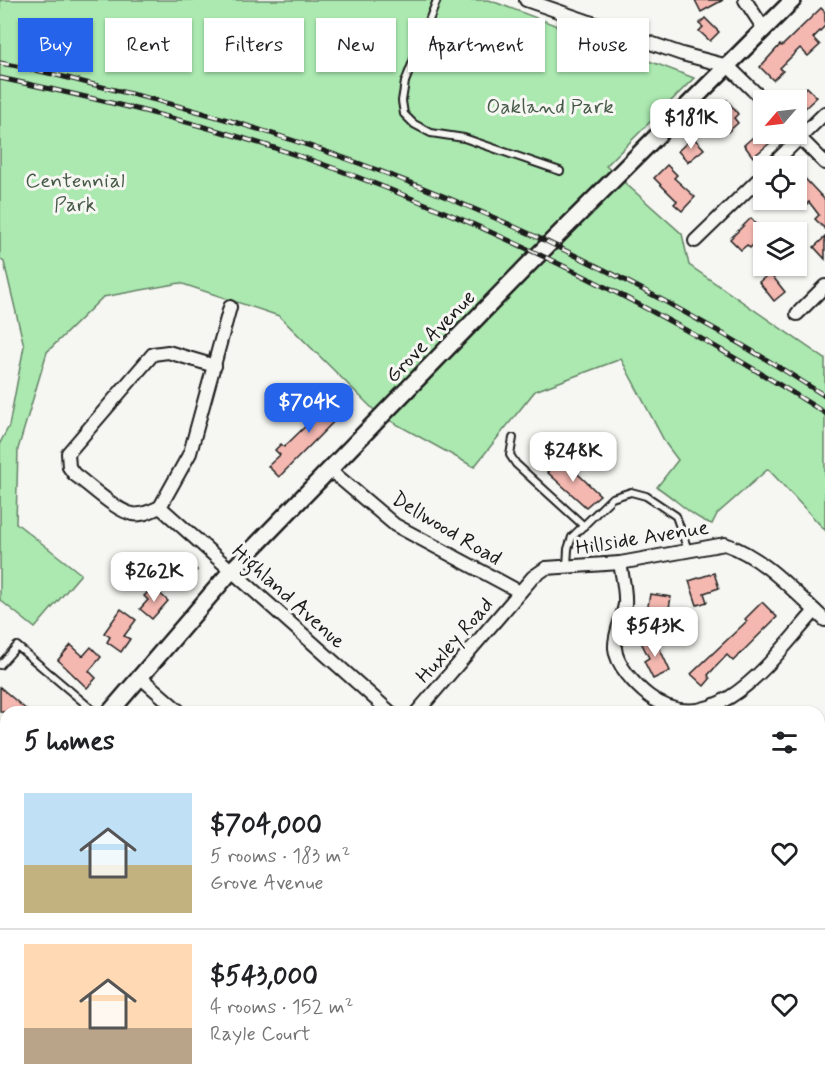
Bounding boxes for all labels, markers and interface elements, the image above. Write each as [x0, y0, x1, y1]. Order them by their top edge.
chip: Buy [18, 18, 93, 72]
chip: Rent [105, 18, 192, 72]
chip: Filters [204, 18, 304, 72]
chip: New [316, 18, 396, 72]
chip: Apartment [408, 18, 545, 72]
chip: House [557, 18, 649, 72]
north arrow [753, 90, 807, 144]
map controls [753, 90, 807, 276]
park label: Oakland Park [486, 93, 614, 121]
pin: $181K [649, 99, 733, 150]
text: $181K [664, 105, 718, 132]
button: locate [753, 156, 807, 210]
park label: Centennial Park [25, 167, 125, 219]
button: layers [753, 222, 807, 276]
street label: Grove Avenue [379, 284, 482, 389]
pin: $704K [267, 383, 351, 434]
text: $704K [278, 389, 340, 416]
pin: $248K [531, 432, 615, 483]
text: $248K [544, 438, 602, 465]
street label: Dellwood Road [386, 485, 507, 573]
street label: Hillside Avenue [574, 514, 711, 562]
street label: Highland Avenue [224, 538, 351, 657]
pin: $262K [112, 552, 196, 603]
text: $262K [125, 558, 183, 585]
street label: Huxley Road [410, 592, 500, 690]
pin: $543K [613, 607, 697, 658]
text: $543K [626, 613, 684, 640]
text: 5 homes [24, 725, 115, 759]
icon: filters [768, 726, 801, 759]
text: $704,000 [210, 809, 322, 843]
icon: home [72, 817, 144, 889]
icon: heart [768, 837, 801, 870]
text: 5 rooms · 183 m² [210, 843, 350, 870]
text: Grove Avenue [210, 870, 323, 897]
text: $543,000 [210, 960, 318, 994]
icon: home [72, 968, 144, 1040]
icon: heart [768, 988, 801, 1021]
text: 4 rooms · 152 m² [210, 994, 353, 1021]
text: Rayle Court [210, 1021, 310, 1048]

